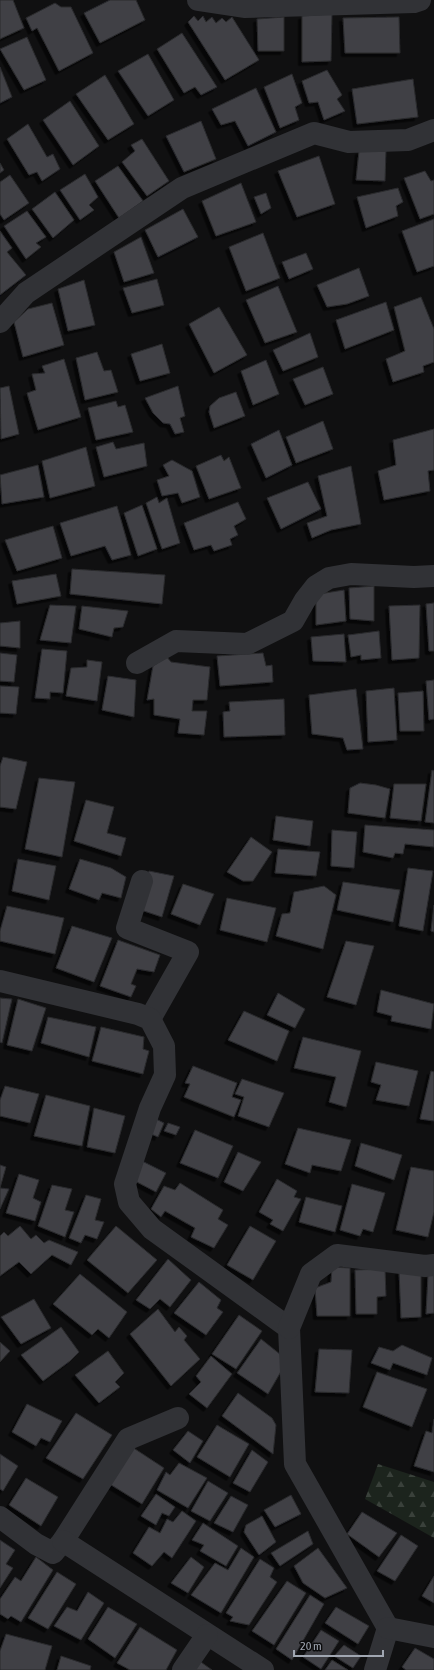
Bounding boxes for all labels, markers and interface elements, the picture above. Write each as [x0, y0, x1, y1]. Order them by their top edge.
scale bar [294, 1632, 383, 1658]
text: 20 m [300, 1639, 322, 1653]

